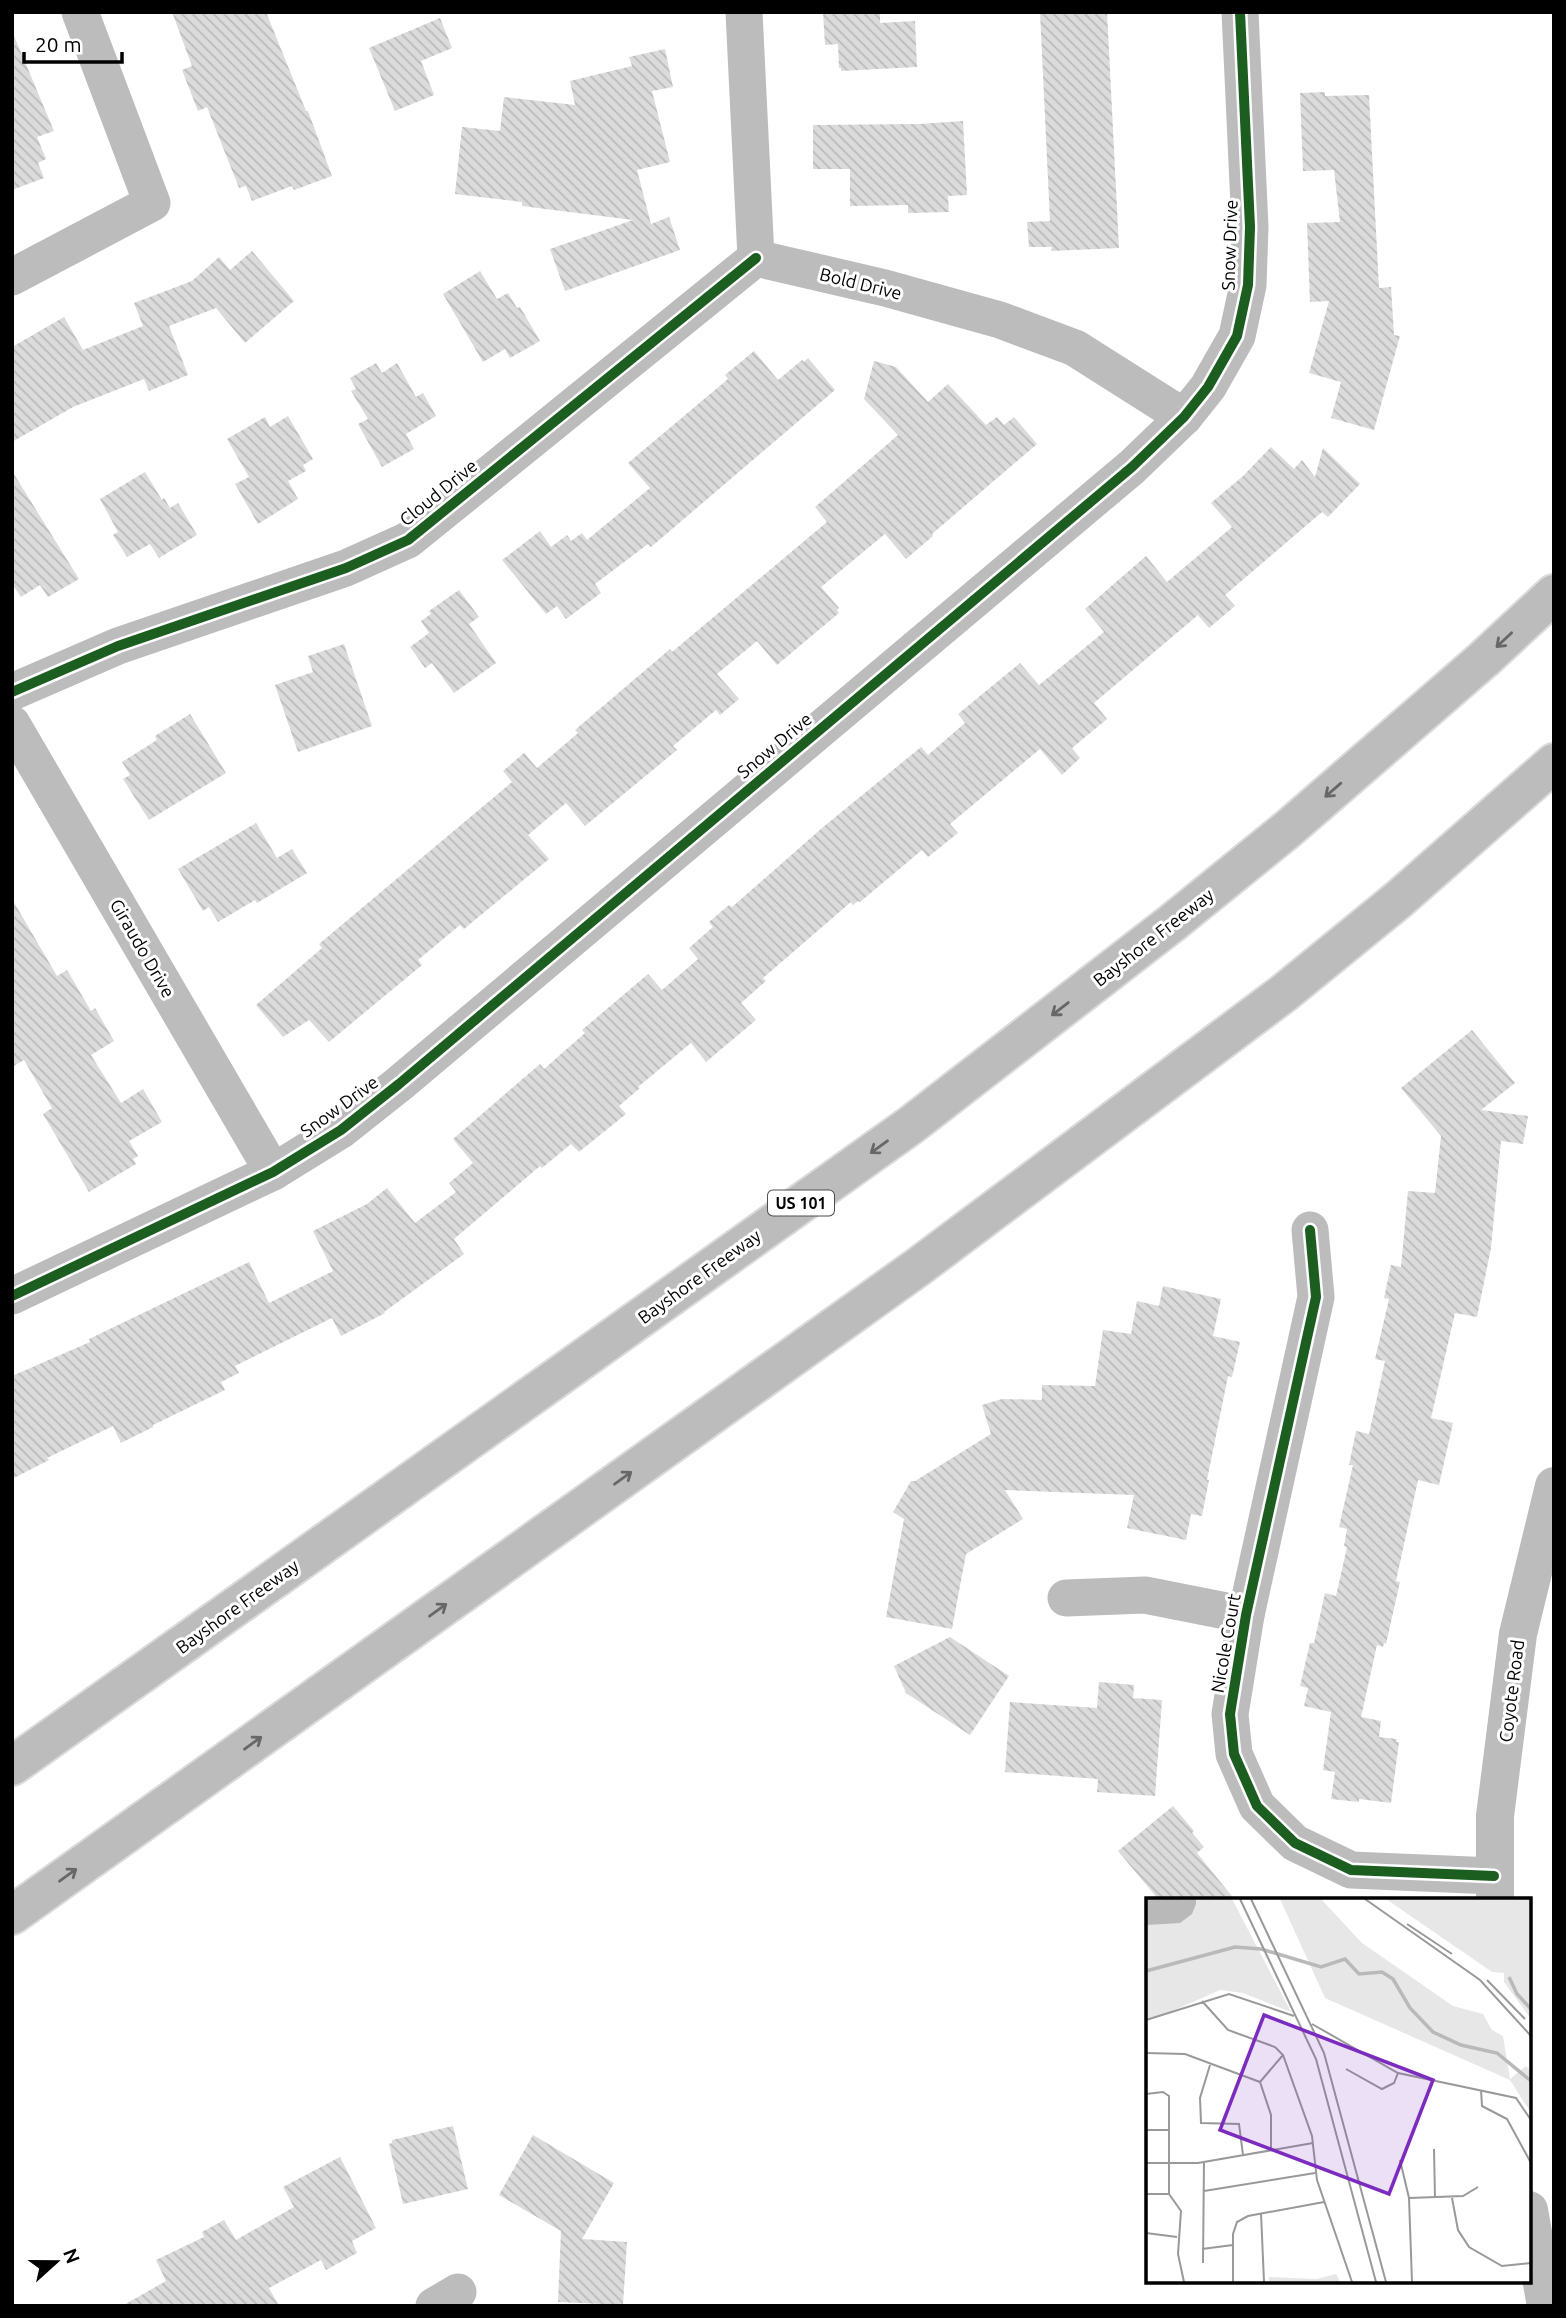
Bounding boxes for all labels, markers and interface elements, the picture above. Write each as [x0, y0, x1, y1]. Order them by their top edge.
scale bar [24, 21, 122, 65]
text: 20 m [35, 32, 82, 56]
street label: Snow Drive [1217, 199, 1241, 291]
street label: Bold Drive [818, 263, 904, 303]
street label: Cloud Drive [395, 455, 481, 529]
one-way arrow [1496, 632, 1513, 649]
street label: Snow Drive [733, 708, 815, 782]
one-way arrow [1324, 782, 1342, 798]
street label: Bayshore Freeway [1089, 884, 1217, 990]
street label: Giraudo Drive [107, 895, 179, 1001]
one-way arrow [1051, 1002, 1070, 1017]
street label: Snow Drive [296, 1071, 382, 1141]
one-way arrow [870, 1140, 889, 1154]
road number: US 101 [768, 1190, 834, 1216]
street label: Bayshore Freeway [634, 1225, 764, 1327]
one-way arrow [613, 1471, 632, 1485]
street label: Bayshore Freeway [172, 1555, 302, 1657]
street label: Nicole Court [1206, 1592, 1244, 1694]
one-way arrow [428, 1603, 447, 1618]
street label: Coyote Road [1495, 1639, 1527, 1743]
one-way arrow [243, 1736, 262, 1750]
one-way arrow [58, 1868, 77, 1882]
inset map [1146, 1898, 1531, 2283]
north arrow [21, 2227, 91, 2297]
text: N [59, 2245, 85, 2266]

